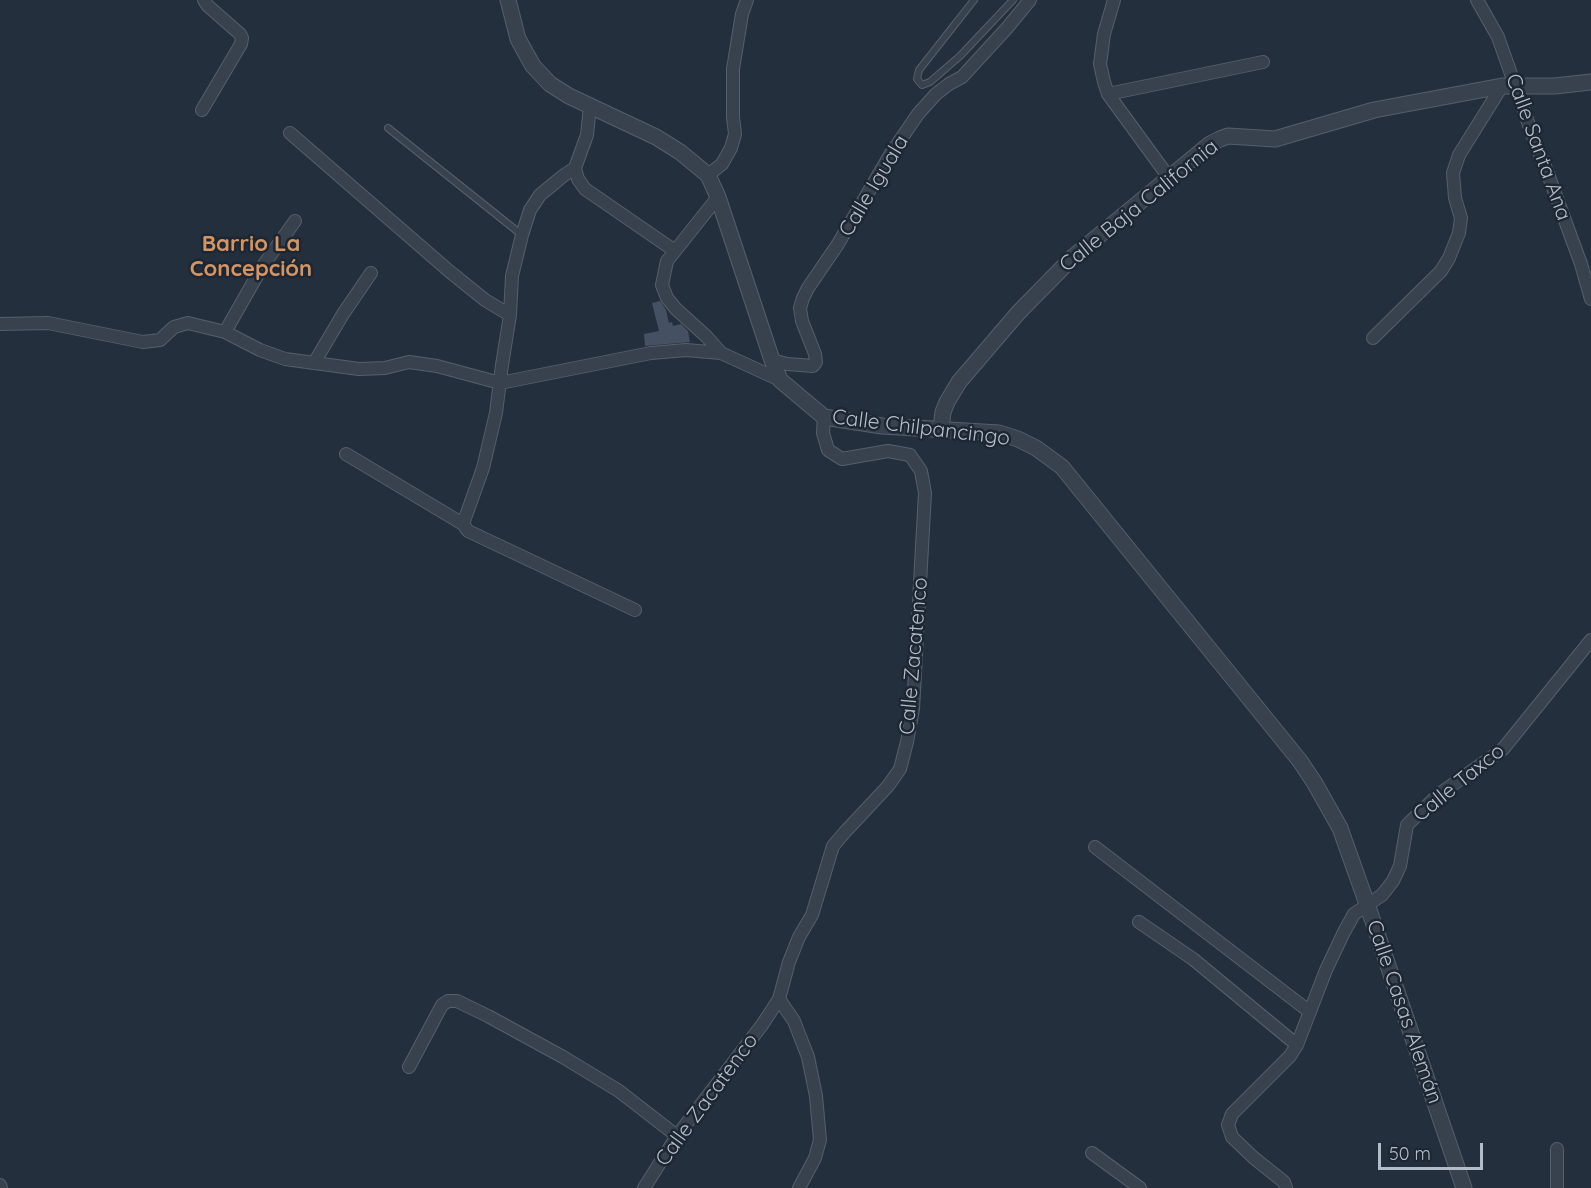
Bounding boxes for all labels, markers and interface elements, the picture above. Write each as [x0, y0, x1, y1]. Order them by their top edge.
street label: Calle Santa Ana [1500, 70, 1576, 224]
street label: Calle Iguala [834, 131, 914, 241]
street label: Calle Baja California [1055, 134, 1223, 278]
district label: Barrio La Concepción [190, 231, 312, 282]
street label: Calle Chilpancingo [831, 405, 1011, 451]
street label: Calle Zacatenco [895, 576, 933, 736]
street label: Calle Taxco [1408, 739, 1510, 827]
street label: Calle Casas Alemán [1361, 917, 1447, 1107]
street label: Calle Zacatenco [650, 1029, 764, 1171]
scale bar [1381, 1131, 1486, 1169]
text: 50 m [1389, 1142, 1431, 1165]

